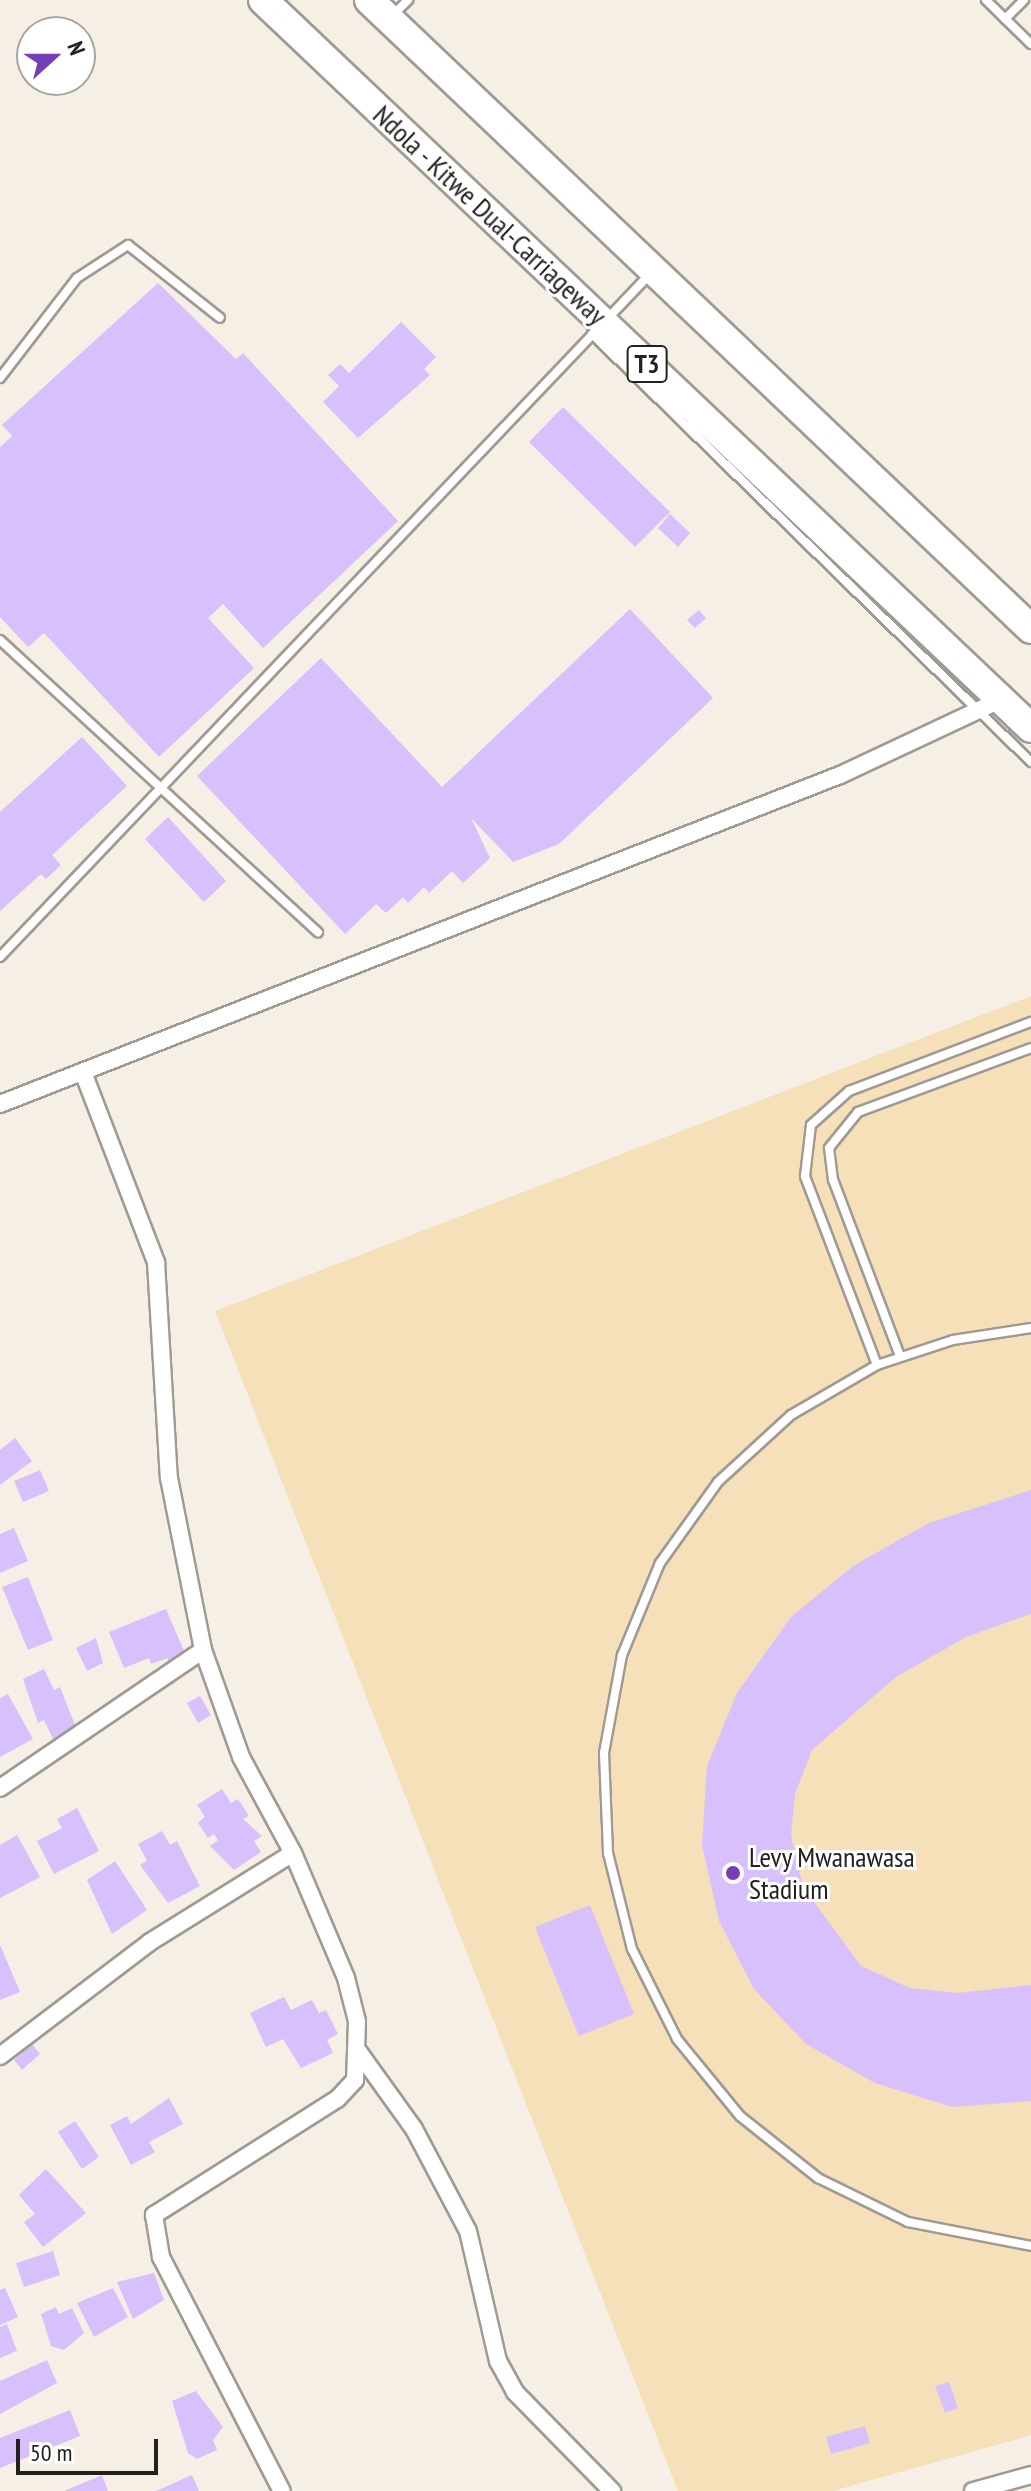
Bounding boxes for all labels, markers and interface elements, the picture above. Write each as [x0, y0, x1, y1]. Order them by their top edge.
north arrow [16, 16, 96, 96]
text: N [61, 38, 92, 59]
street label: Ndola - Kitwe Dual-Carriageway [366, 97, 614, 333]
road number: T3 [625, 342, 669, 386]
place label: Levy Mwanawasa Stadium [749, 1840, 916, 1906]
marker: Levy Mwanawasa Stadium [724, 1864, 742, 1882]
scale bar [20, 2423, 162, 2473]
text: 50 m [30, 2437, 72, 2468]

